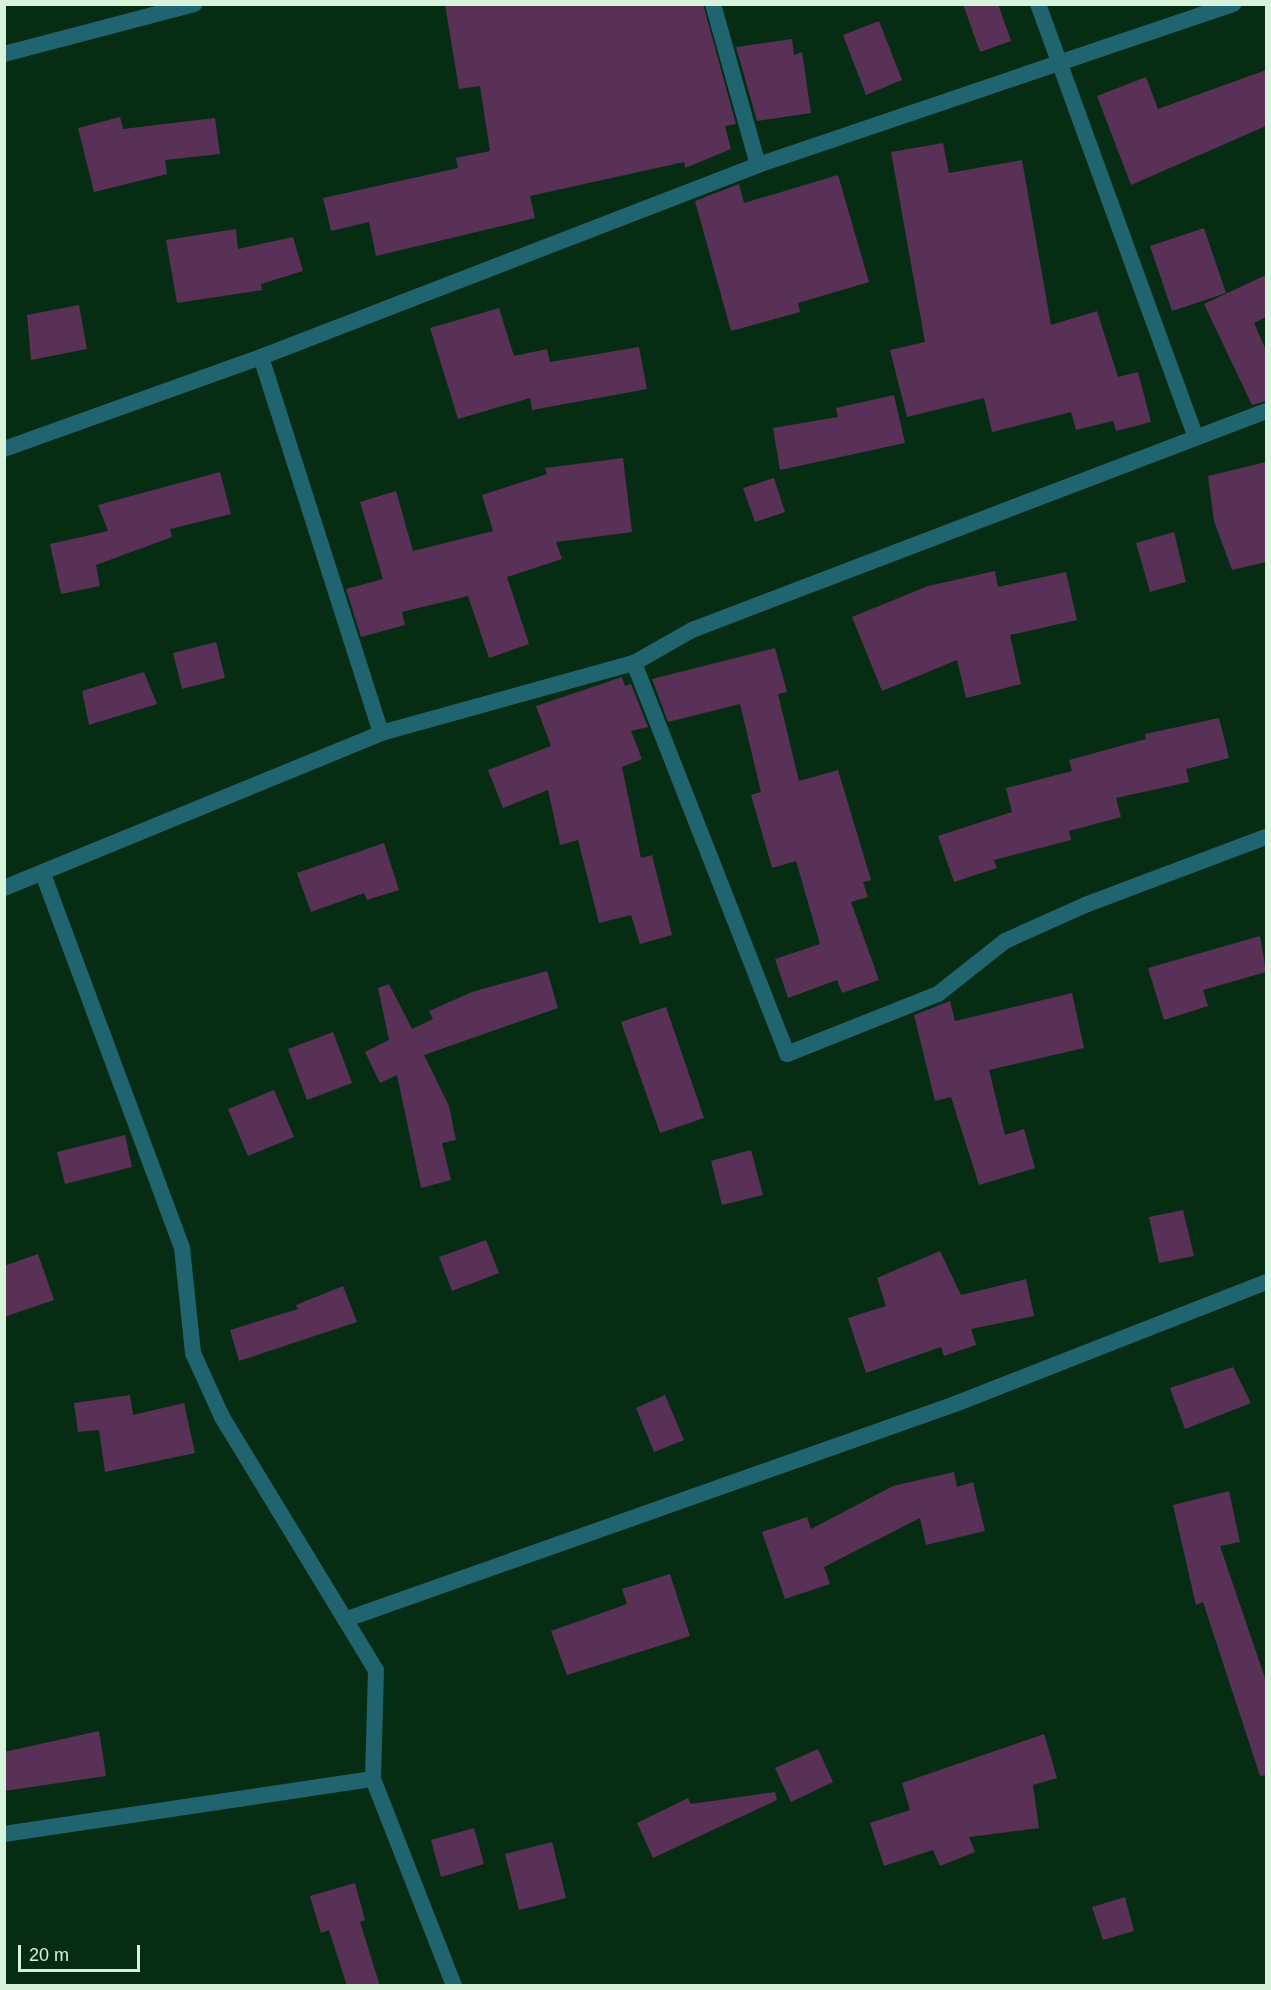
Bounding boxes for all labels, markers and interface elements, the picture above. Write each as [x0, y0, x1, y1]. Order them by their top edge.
scale bar [21, 1933, 142, 1971]
text: 20 m [29, 1945, 69, 1965]

